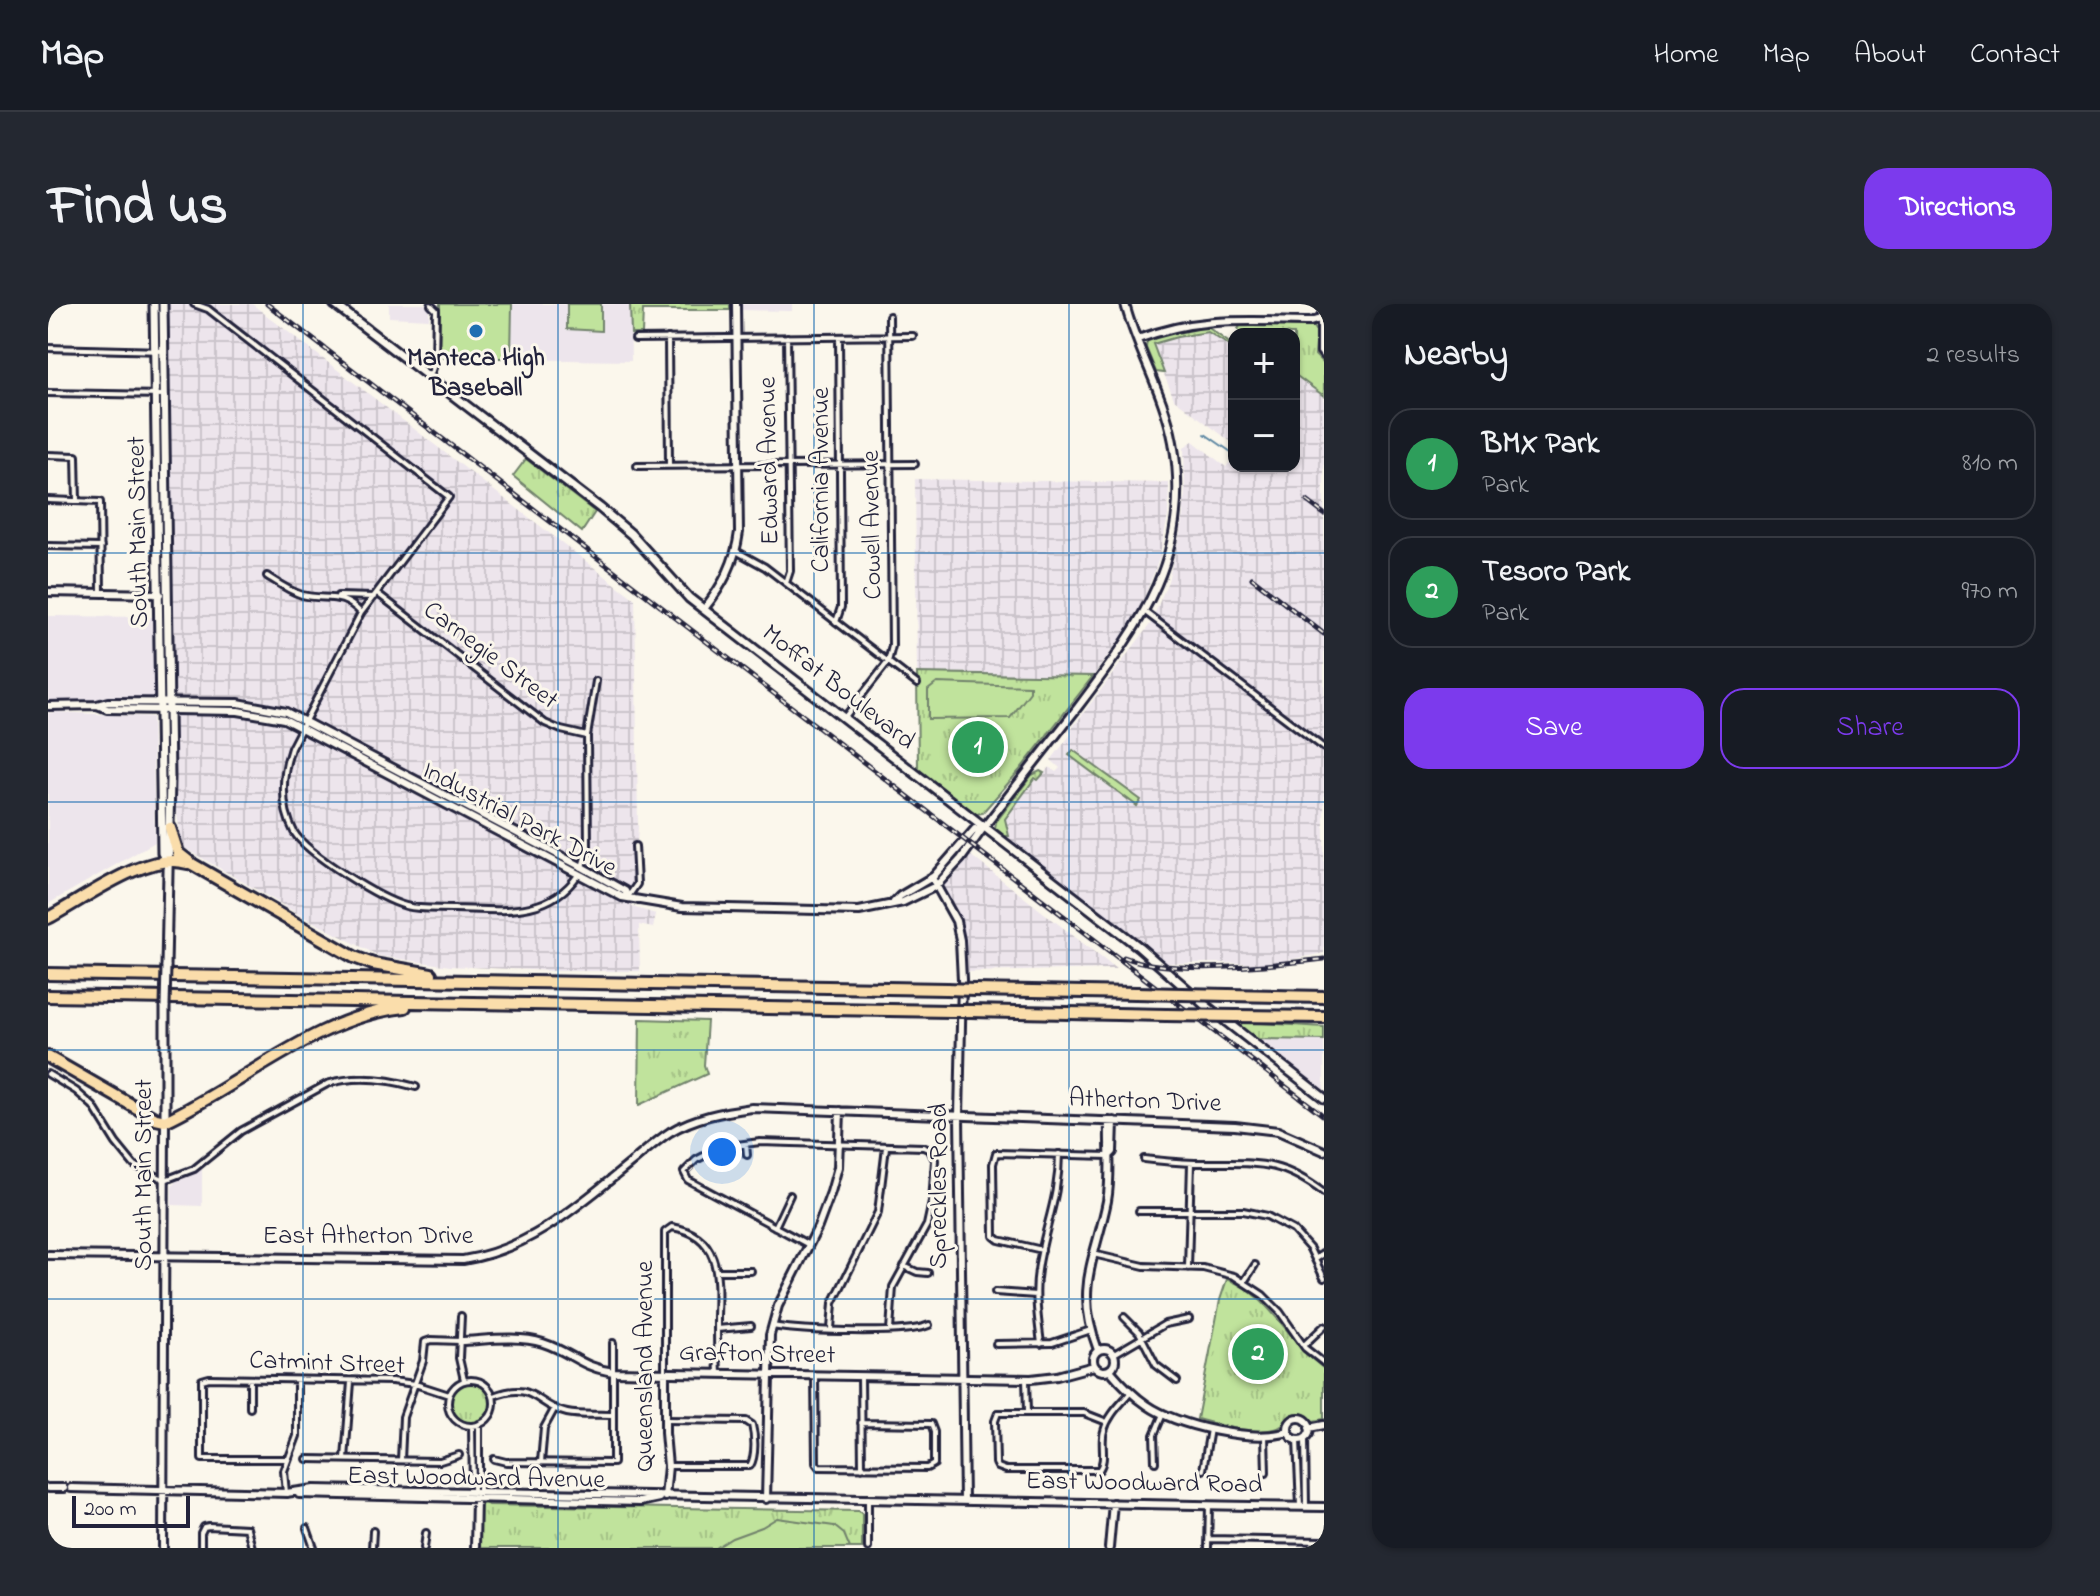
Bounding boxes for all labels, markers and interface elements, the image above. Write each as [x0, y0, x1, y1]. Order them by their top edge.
text: Map [40, 27, 104, 83]
text: Home [1653, 35, 1719, 76]
text: Map [1763, 35, 1810, 76]
text: About [1854, 35, 1926, 76]
text: Contact [1970, 35, 2060, 76]
text: Find us [48, 168, 228, 249]
button: Directions [1864, 168, 2052, 249]
marker: Manteca High Baseball [467, 322, 485, 340]
map controls [1228, 328, 1300, 472]
button: + [1228, 328, 1300, 400]
text: Nearby [1404, 331, 1508, 381]
text: 2 results [1927, 337, 2020, 375]
place label: Manteca High Baseball [407, 340, 545, 408]
street label: Edward Avenue [750, 376, 790, 546]
street label: California Avenue [803, 387, 841, 573]
button: − [1228, 400, 1300, 472]
text: BMX Park [1482, 423, 1599, 467]
street label: South Main Street [118, 435, 160, 628]
text: 1 [1428, 445, 1436, 483]
text: 810 m [1962, 445, 2018, 483]
street label: Cowell Avenue [853, 450, 893, 600]
text: Park [1482, 467, 1529, 505]
text: Tesoro Park [1482, 551, 1630, 595]
text: 2 [1426, 573, 1438, 611]
text: 970 m [1962, 573, 2018, 611]
street label: Carnegie Street [414, 592, 566, 720]
text: Park [1482, 595, 1529, 633]
street label: Moffat Boulevard [753, 616, 923, 760]
button: Save [1404, 688, 1704, 769]
button: Share [1720, 688, 2020, 769]
pin: 1 [952, 717, 1004, 777]
street label: Industrial Park Drive [415, 753, 623, 888]
street label: South Main Street [126, 1079, 164, 1271]
street label: Atherton Drive [1068, 1080, 1222, 1124]
street label: Spreckles Road [921, 1103, 959, 1269]
your location [702, 1132, 742, 1172]
street label: East Atherton Drive [263, 1218, 474, 1256]
street label: Queensland Avenue [627, 1260, 665, 1471]
pin: 2 [1232, 1324, 1284, 1384]
street label: Grafton Street [678, 1335, 836, 1375]
street label: Catmint Street [249, 1342, 406, 1386]
street label: East Woodward Avenue [347, 1458, 606, 1500]
street label: East Woodward Road [1025, 1463, 1263, 1505]
scale bar [72, 1492, 190, 1528]
text: 200 m [84, 1494, 137, 1526]

